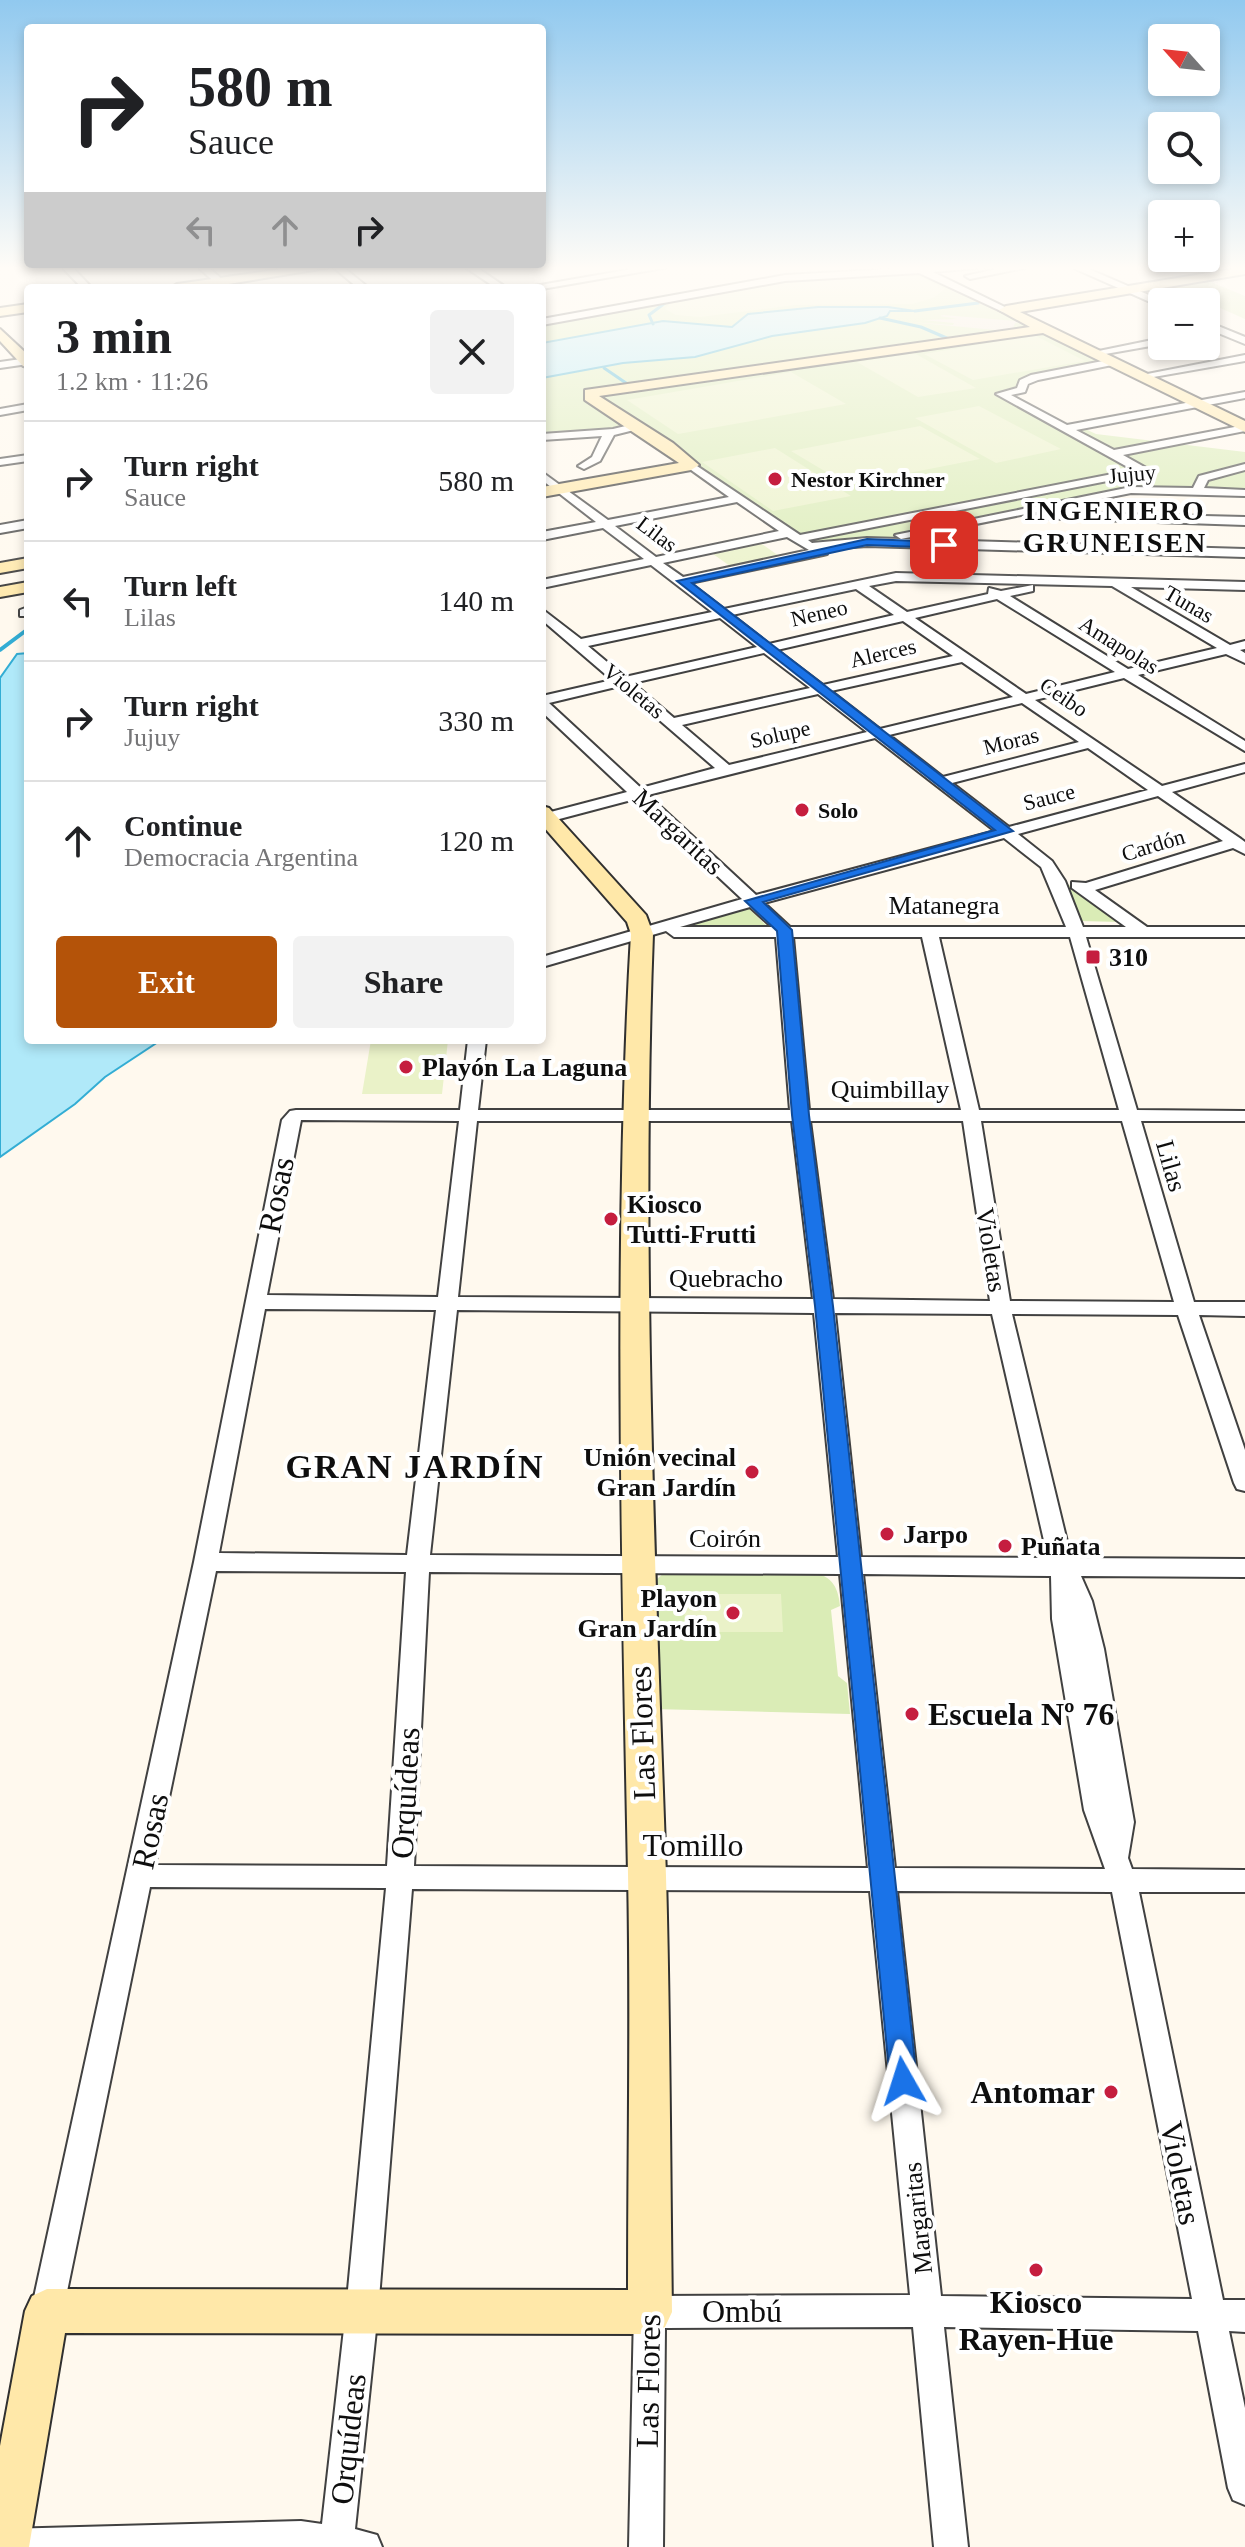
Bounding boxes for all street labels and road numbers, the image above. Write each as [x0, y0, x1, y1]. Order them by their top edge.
street label: Jujuy [1107, 459, 1157, 489]
street label: Lilas [632, 511, 682, 557]
street label: Tunas [1160, 580, 1218, 628]
street label: Neneo [788, 594, 850, 632]
street label: Amapolas [1075, 611, 1163, 679]
street label: Alerces [847, 633, 919, 673]
street label: Violetas [598, 658, 670, 724]
street label: Ceibo [1035, 672, 1093, 722]
street label: Solupe [747, 715, 813, 753]
street label: Moras [981, 722, 1041, 760]
street label: Sauce [1020, 779, 1078, 815]
street label: Margaritas [627, 783, 729, 881]
street label: Cardón [1118, 824, 1188, 866]
street label: Matanegra [888, 891, 1000, 920]
street label: Quimbillay [831, 1075, 949, 1104]
street label: Lilas [1150, 1137, 1192, 1195]
street label: Rosas [251, 1154, 301, 1236]
street label: Violetas [970, 1206, 1012, 1294]
street label: Quebracho [669, 1264, 783, 1293]
street label: Coirón [689, 1524, 761, 1553]
street label: Las Flores [622, 1665, 662, 1801]
street label: Orquídeas [384, 1726, 426, 1860]
street label: Rosas [124, 1790, 176, 1872]
street label: Tomillo [643, 1827, 743, 1863]
street label: Violetas [1153, 2118, 1209, 2228]
street label: Margaritas [898, 2161, 938, 2275]
street label: Ombú [702, 2293, 782, 2329]
street label: Las Flores [629, 2314, 667, 2448]
street label: Orquídeas [323, 2372, 373, 2506]

